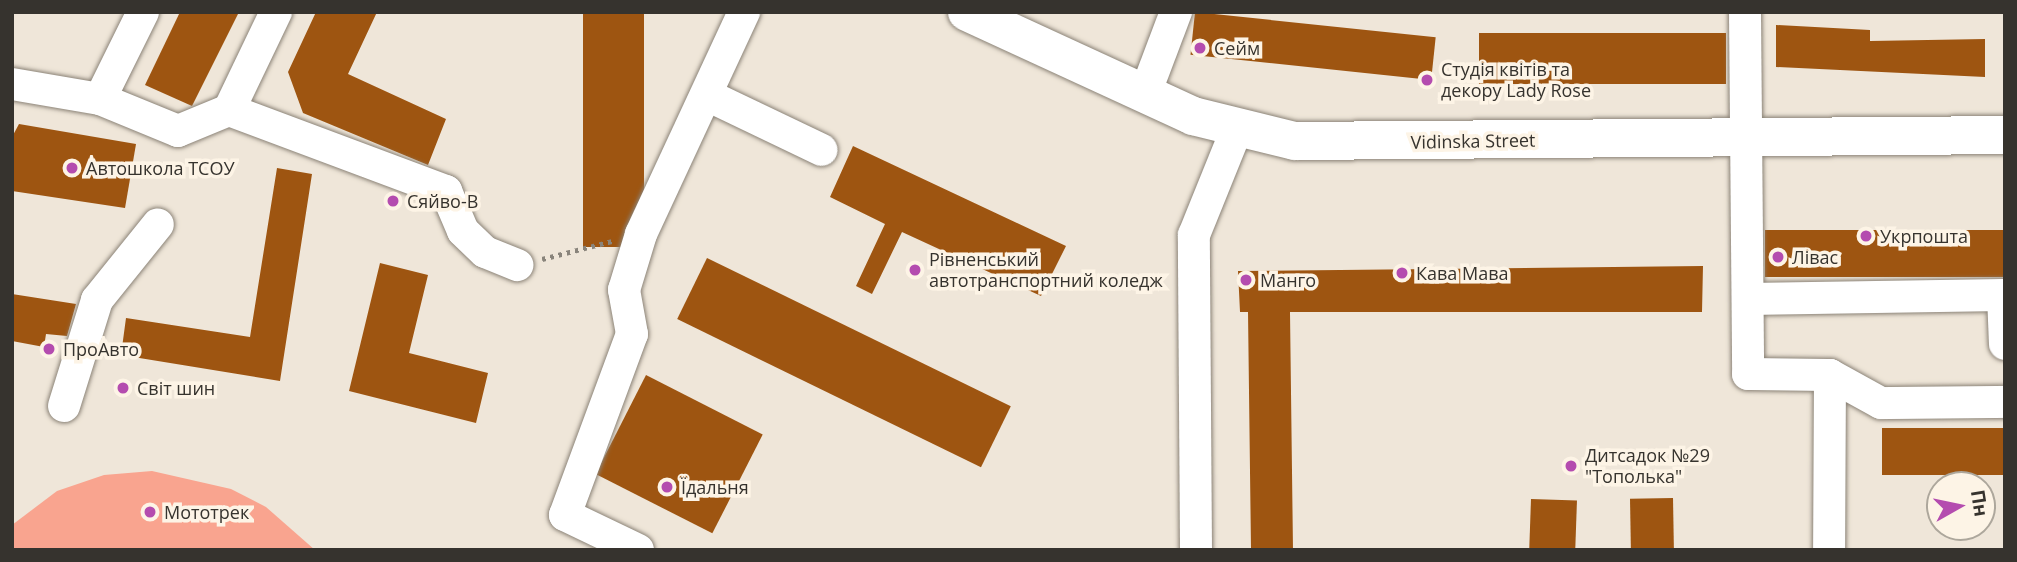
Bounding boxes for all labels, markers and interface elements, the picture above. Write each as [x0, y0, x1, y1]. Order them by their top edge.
place label: Сейм [1214, 37, 1260, 59]
marker: Сейм [1192, 40, 1208, 56]
place label: Студія квітів та декору Lady Rose [1441, 59, 1591, 102]
marker: Студія квітів та декору Lady Rose [1419, 72, 1435, 88]
street label: Vidinska Street [1410, 129, 1536, 153]
place label: Автошкола ТСОУ [86, 157, 235, 179]
marker: Автошкола ТСОУ [64, 160, 80, 176]
place label: Сяйво-В [407, 190, 478, 212]
marker: Сяйво-В [385, 193, 401, 209]
place label: Укрпошта [1880, 225, 1968, 247]
marker: Укрпошта [1858, 228, 1874, 244]
place label: Лівас [1792, 246, 1838, 268]
place label: Рівненський автотранспортний коледж [929, 249, 1163, 292]
marker: Лівас [1770, 249, 1786, 265]
marker: Рівненський автотранспортний коледж [907, 262, 923, 278]
place label: Кава Мава [1416, 262, 1509, 284]
marker: Кава Мава [1394, 265, 1410, 281]
place label: Манго [1260, 269, 1316, 291]
marker: Манго [1238, 272, 1254, 288]
place label: ПроАвто [63, 338, 139, 360]
marker: ПроАвто [41, 341, 57, 357]
place label: Світ шин [137, 377, 215, 399]
marker: Світ шин [115, 380, 131, 396]
place label: Дитсадок №29 "Тополька" [1585, 445, 1710, 488]
marker: Дитсадок №29 "Тополька" [1563, 458, 1579, 474]
north arrow [1926, 471, 1996, 541]
place label: Їдальня [681, 476, 749, 498]
marker: Їдальня [659, 479, 675, 495]
text: Пн [1965, 488, 1995, 518]
place label: Мототрек [164, 501, 249, 523]
marker: Мототрек [142, 504, 158, 520]

